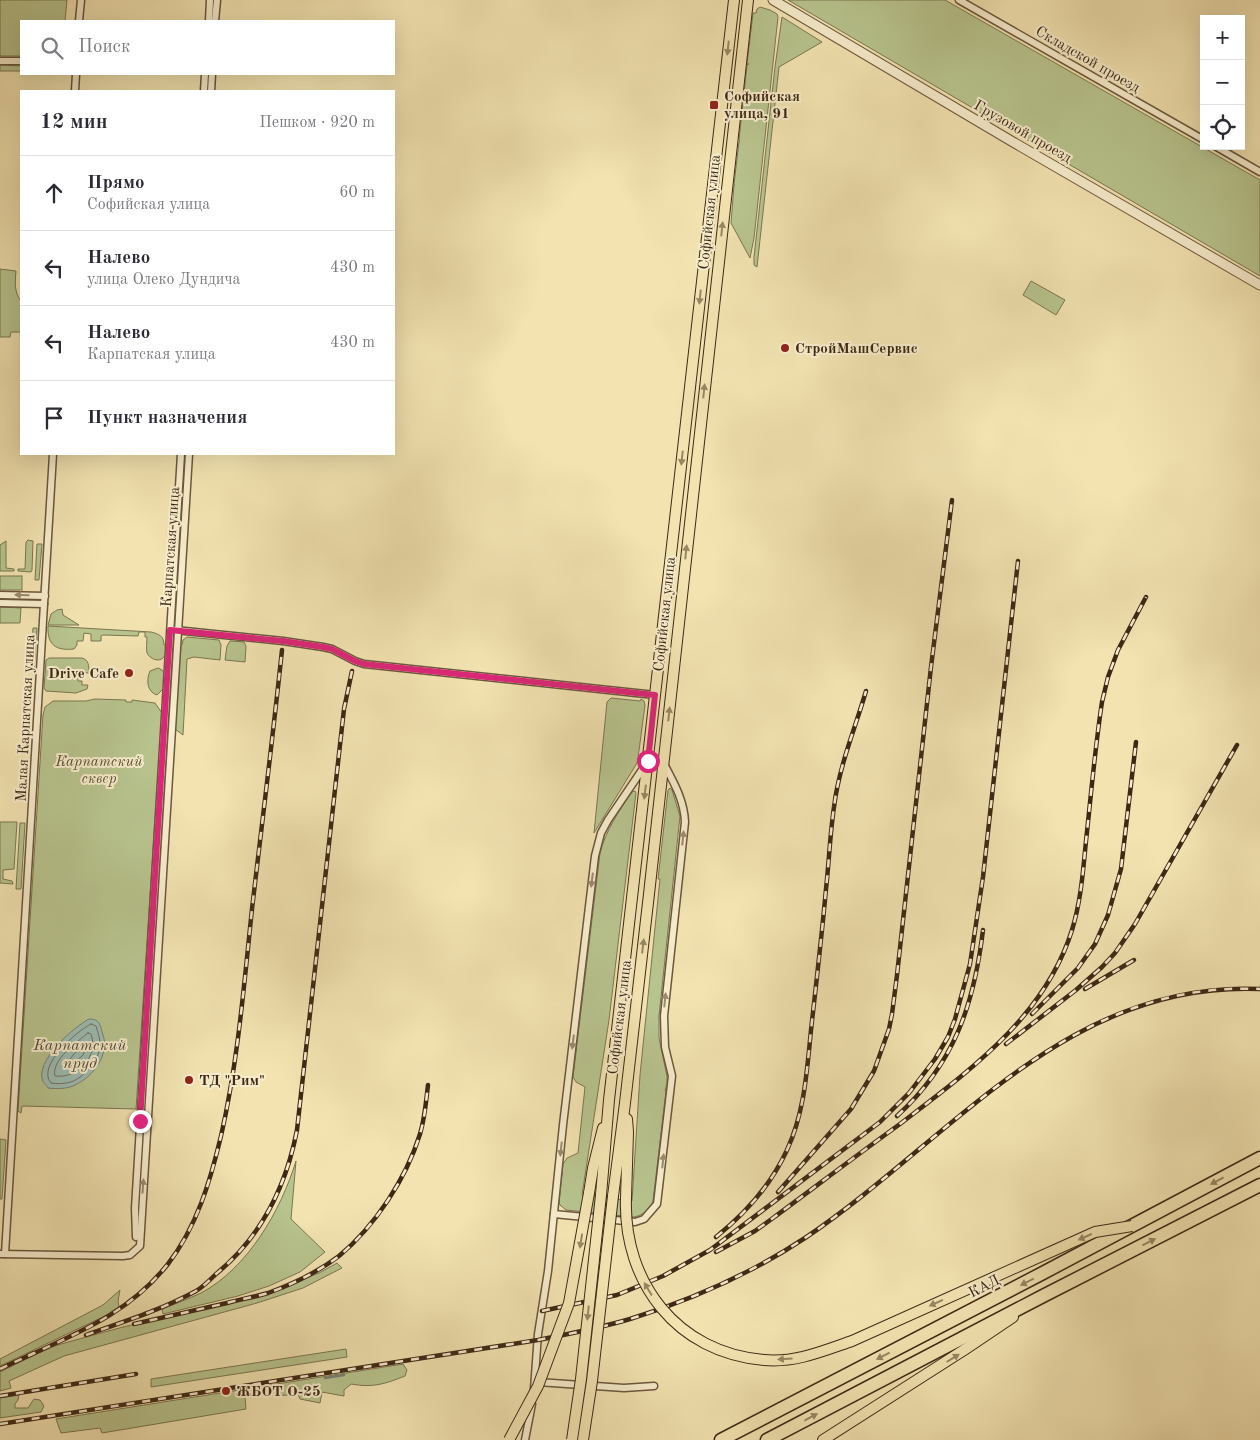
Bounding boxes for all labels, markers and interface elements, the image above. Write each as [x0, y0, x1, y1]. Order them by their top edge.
map controls [1200, 15, 1245, 150]
button: + [1200, 15, 1245, 60]
search box [20, 20, 395, 75]
street label: Складской проезд [1032, 24, 1143, 97]
icon: search [38, 34, 66, 62]
text: Поиск [78, 38, 130, 57]
one-way arrow [724, 41, 732, 57]
button: − [1200, 60, 1245, 105]
place label: Софийская улица, 91 [724, 90, 800, 122]
street label: Грузовой проезд [971, 98, 1074, 167]
marker: Софийская улица, 91 [708, 99, 720, 111]
button: locate [1200, 105, 1245, 150]
text: 12 мин [40, 112, 108, 133]
text: Пешком · 920 m [259, 115, 375, 131]
street label: Софийская улица [697, 153, 724, 270]
text: Прямо [87, 174, 145, 193]
icon: ahead [40, 179, 68, 207]
text: 60 m [339, 185, 375, 201]
text: Софийская улица [87, 197, 210, 213]
one-way arrow [718, 221, 726, 237]
text: Налево [87, 249, 150, 268]
icon: left [40, 254, 68, 282]
text: 430 m [330, 260, 375, 276]
text: улица Олеко Дундича [87, 272, 240, 288]
one-way arrow [696, 289, 704, 305]
text: Налево [87, 324, 150, 343]
icon: left [40, 329, 68, 357]
text: 430 m [330, 335, 375, 351]
marker: СтройМашСервис [779, 342, 791, 354]
place label: СтройМашСервис [795, 342, 918, 357]
text: Карпатская улица [87, 347, 216, 363]
one-way arrow [700, 382, 708, 398]
icon: arrive [40, 404, 68, 432]
text: Пункт назначения [87, 409, 247, 428]
one-way arrow [678, 451, 686, 467]
street label: Карпатская улица [160, 486, 183, 608]
one-way arrow [682, 544, 690, 560]
street label: Софийская улица [652, 555, 679, 672]
one-way arrow [14, 591, 30, 599]
street label: Малая Карпатская улица [15, 633, 38, 802]
place label: Drive Cafe [48, 667, 119, 682]
marker: Drive Cafe [123, 667, 135, 679]
one-way arrow [665, 705, 673, 721]
route start [637, 750, 660, 773]
park label: Карпатский сквер [54, 755, 143, 787]
one-way arrow [641, 784, 649, 800]
one-way arrow [679, 830, 687, 846]
one-way arrow [588, 873, 596, 889]
one-way arrow [639, 937, 647, 953]
street label: Софийская улица [606, 958, 635, 1075]
one-way arrow [661, 992, 669, 1008]
one-way arrow [569, 1034, 577, 1050]
water label: Карпатский пруд [33, 1038, 127, 1072]
marker: ТД "Рим" [183, 1074, 195, 1086]
place label: ТД "Рим" [199, 1074, 265, 1089]
route end [129, 1110, 152, 1133]
one-way arrow [556, 1141, 564, 1157]
one-way arrow [659, 1152, 667, 1168]
one-way arrow [1210, 1177, 1224, 1185]
one-way arrow [140, 1178, 148, 1194]
one-way arrow [576, 1234, 584, 1250]
one-way arrow [1078, 1234, 1092, 1242]
one-way arrow [1142, 1238, 1156, 1246]
street label: КАД [967, 1273, 1003, 1302]
one-way arrow [1020, 1277, 1034, 1286]
one-way arrow [643, 1282, 652, 1295]
one-way arrow [929, 1300, 943, 1308]
one-way arrow [584, 1305, 592, 1321]
one-way arrow [875, 1352, 890, 1360]
one-way arrow [946, 1353, 959, 1362]
one-way arrow [776, 1356, 792, 1364]
marker: ЖБОТ О-25 [220, 1385, 232, 1397]
place label: ЖБОТ О-25 [236, 1385, 321, 1400]
one-way arrow [804, 1413, 817, 1422]

